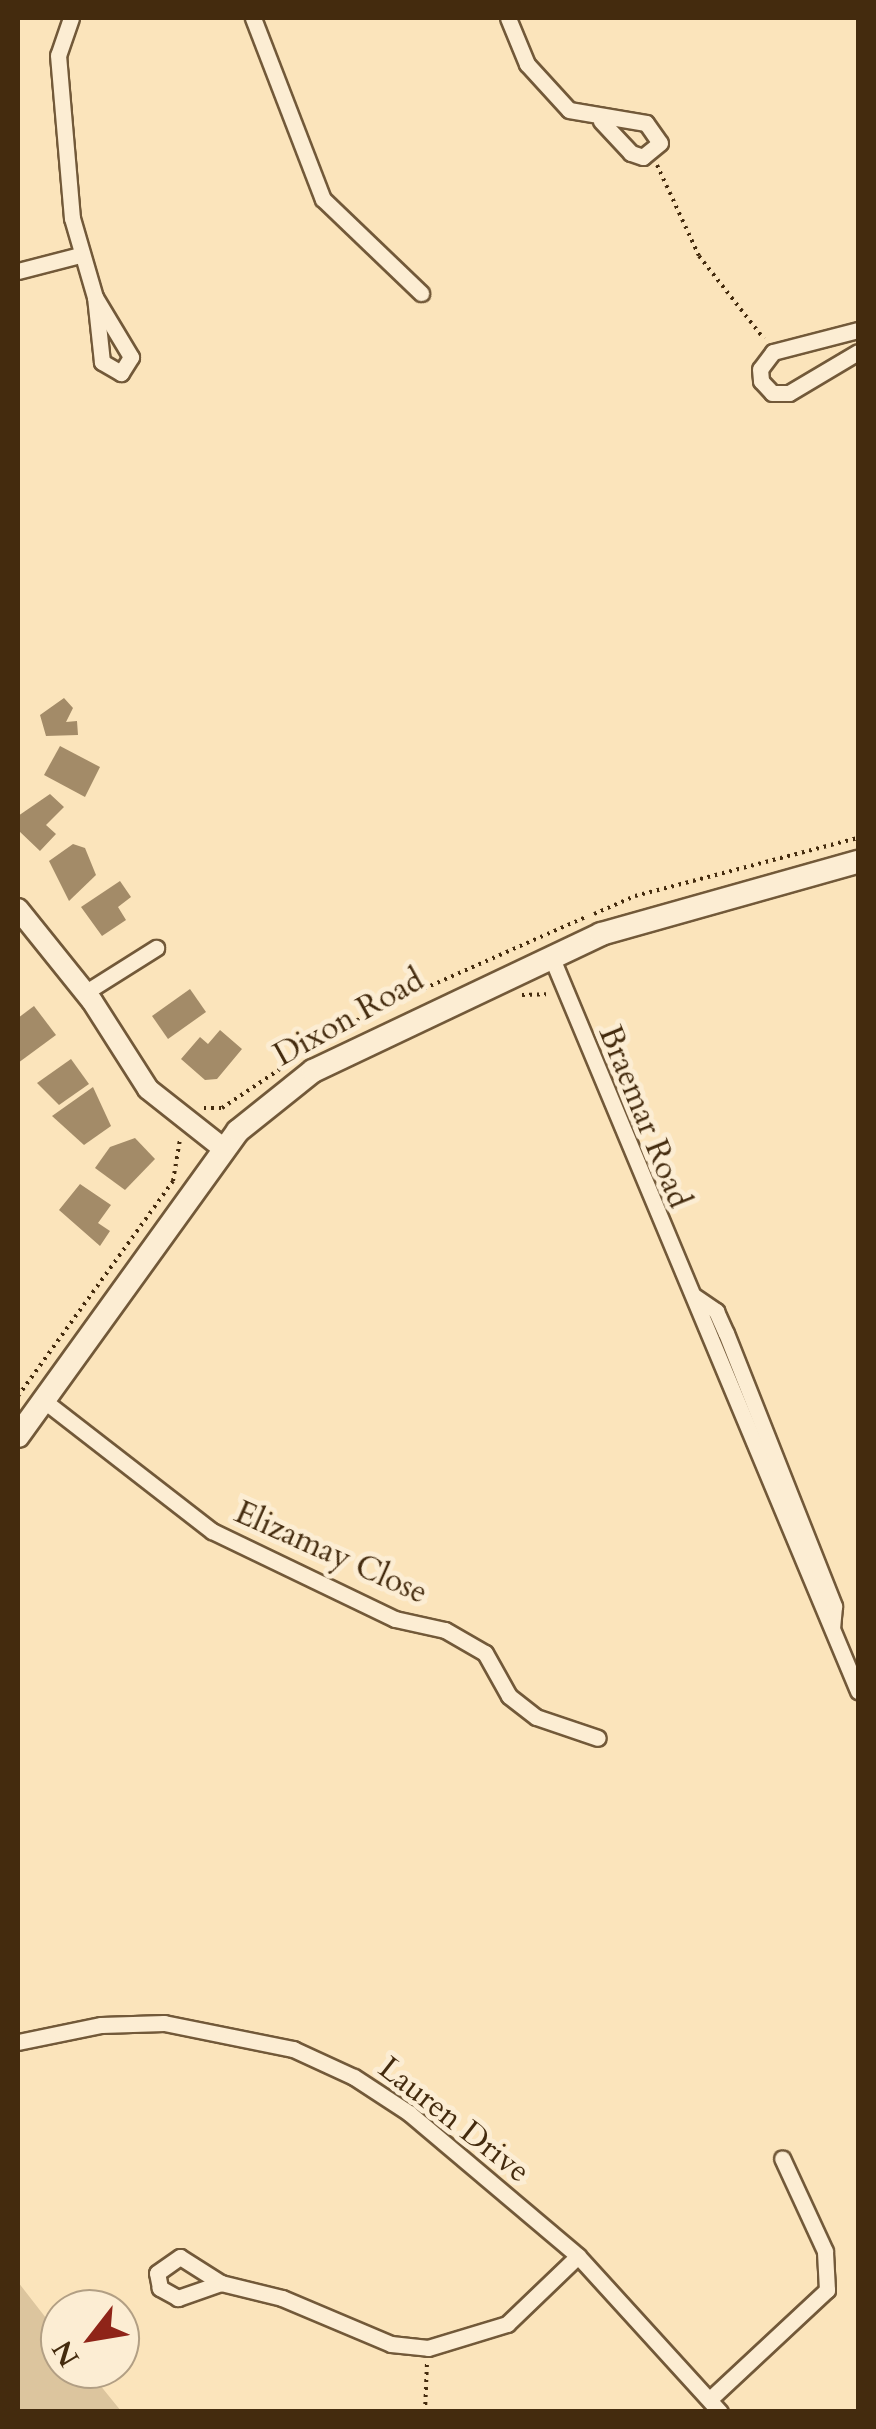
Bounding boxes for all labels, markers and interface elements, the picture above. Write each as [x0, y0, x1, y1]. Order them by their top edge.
street label: Dixon Road [267, 961, 431, 1075]
street label: Braemar Road [590, 1020, 698, 1214]
street label: Elizamay Close [229, 1493, 433, 1613]
street label: Lauren Drive [371, 2049, 537, 2191]
north arrow [40, 2289, 140, 2389]
text: N [43, 2333, 89, 2374]

